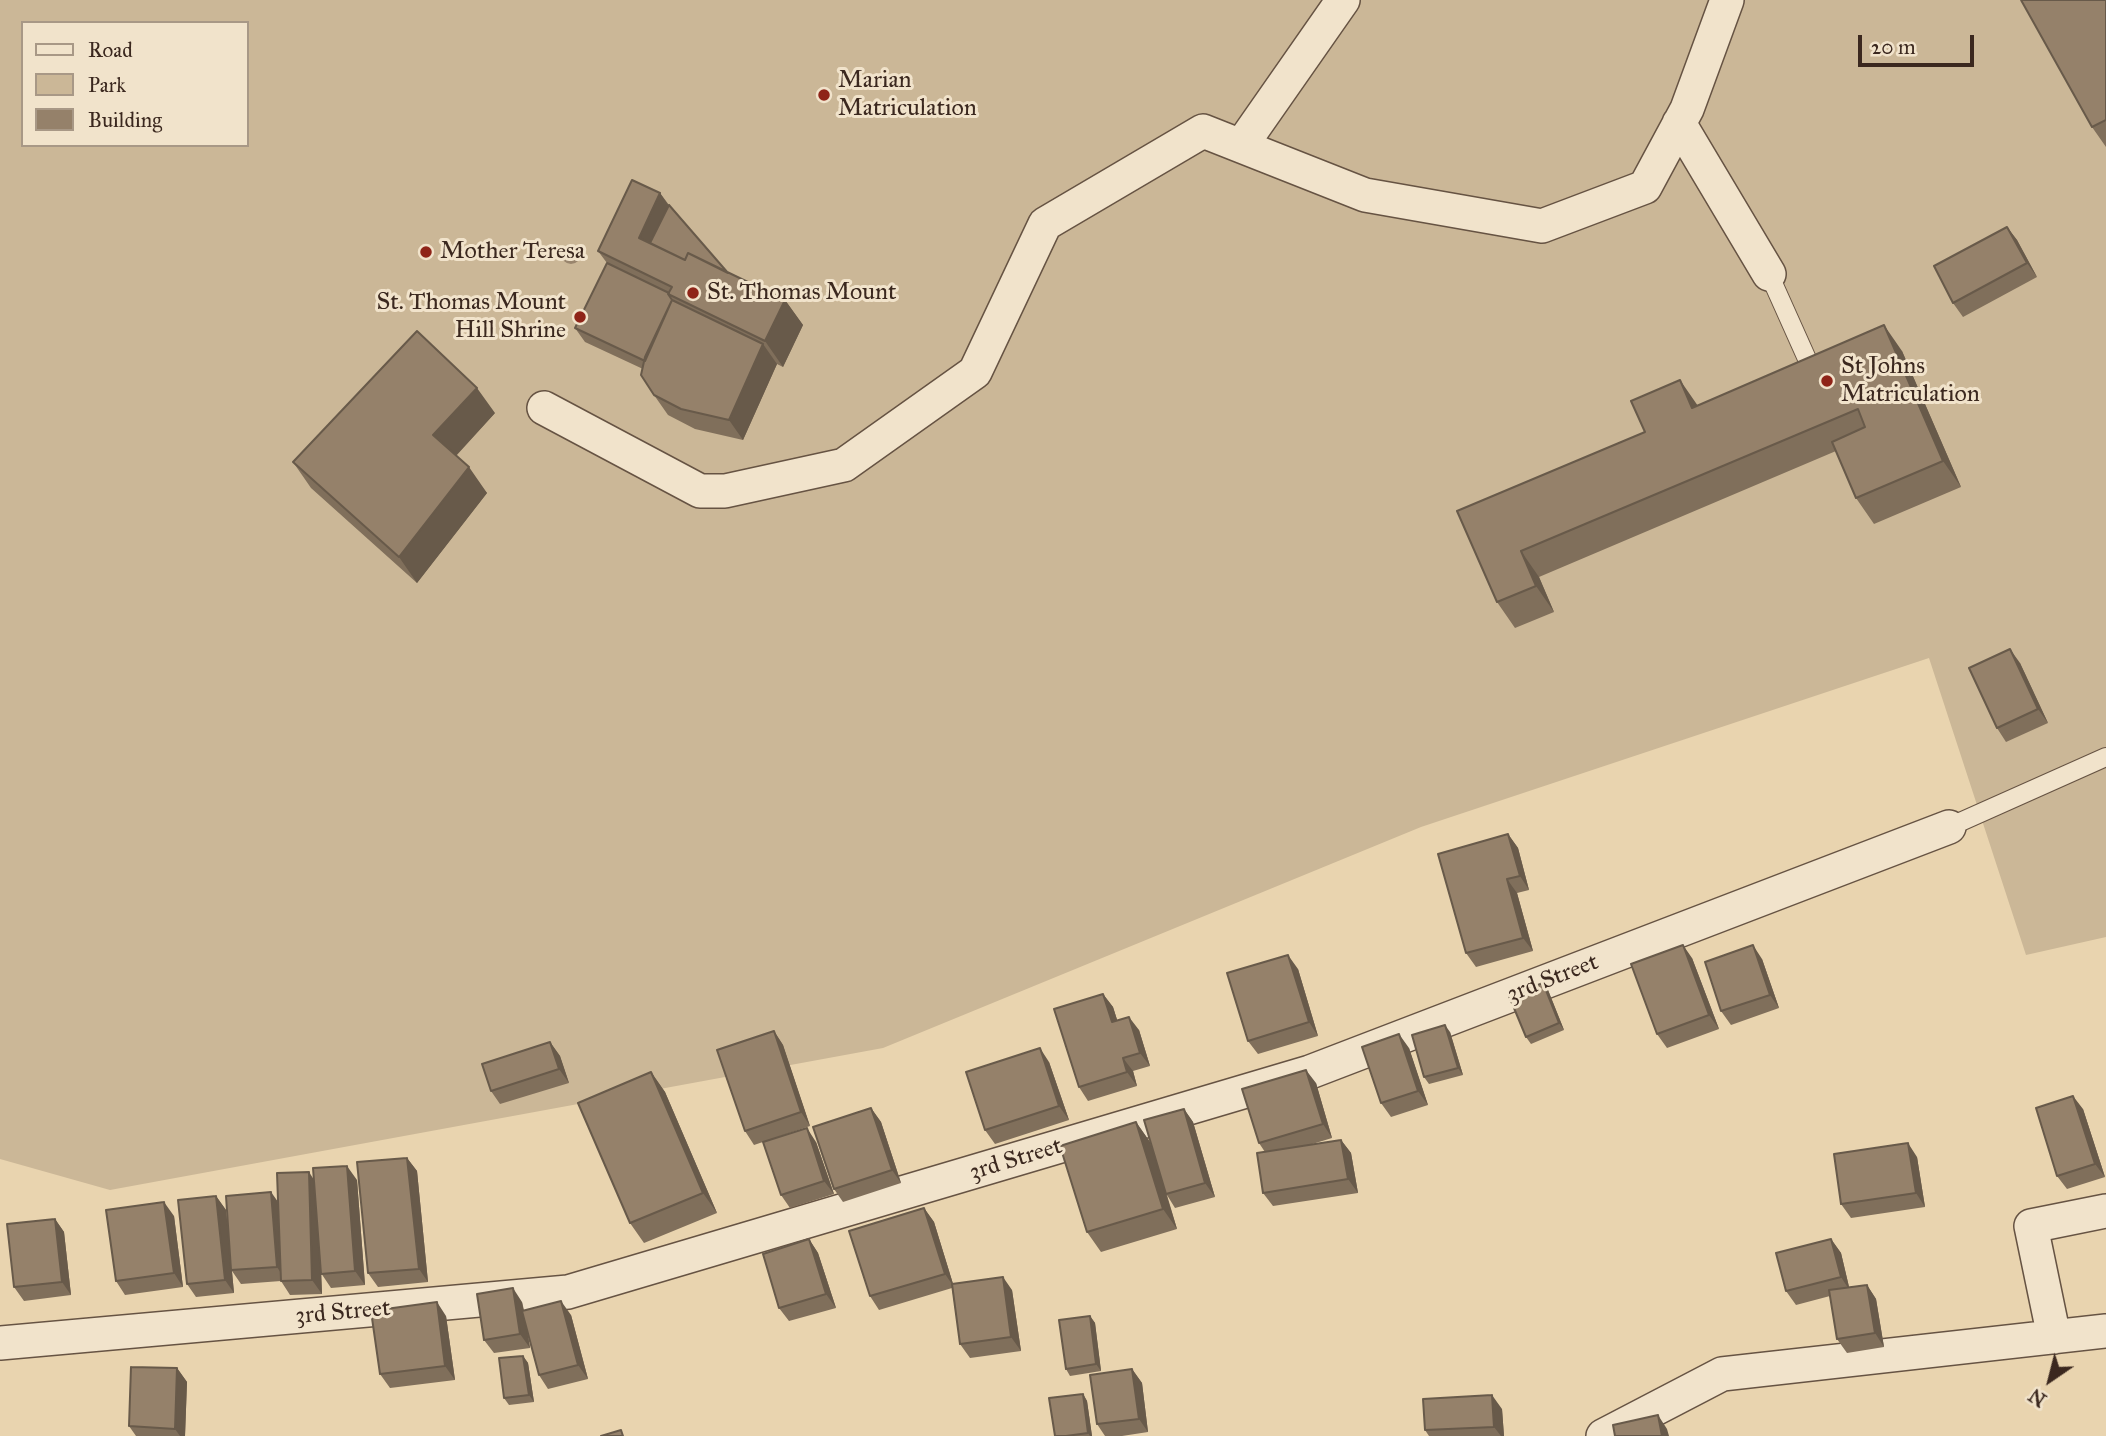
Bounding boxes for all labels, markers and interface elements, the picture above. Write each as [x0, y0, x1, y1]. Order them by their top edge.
legend [21, 21, 248, 147]
scale bar [1861, 21, 1976, 65]
text: 20 m [1871, 34, 1916, 60]
text: Road [88, 37, 133, 63]
place label: Marian Matriculation [838, 67, 977, 123]
text: Park [88, 72, 126, 98]
marker: Marian Matriculation [816, 87, 832, 103]
text: Building [88, 107, 162, 133]
place label: Mother Teresa [440, 238, 585, 266]
marker: Mother Teresa [418, 244, 434, 260]
place label: St. Thomas Mount [707, 279, 896, 307]
marker: St. Thomas Mount [685, 285, 701, 301]
place label: St. Thomas Mount Hill Shrine [377, 289, 566, 345]
marker: St. Thomas Mount Hill Shrine [572, 309, 588, 325]
place label: St Johns Matriculation [1841, 353, 1980, 409]
marker: St Johns Matriculation [1819, 373, 1835, 389]
street label: 3rd Street [1503, 948, 1603, 1010]
street label: 3rd Street [966, 1132, 1066, 1188]
street label: 3rd Street [294, 1295, 392, 1331]
north arrow [2015, 1345, 2085, 1415]
text: N [2024, 1384, 2051, 1412]

